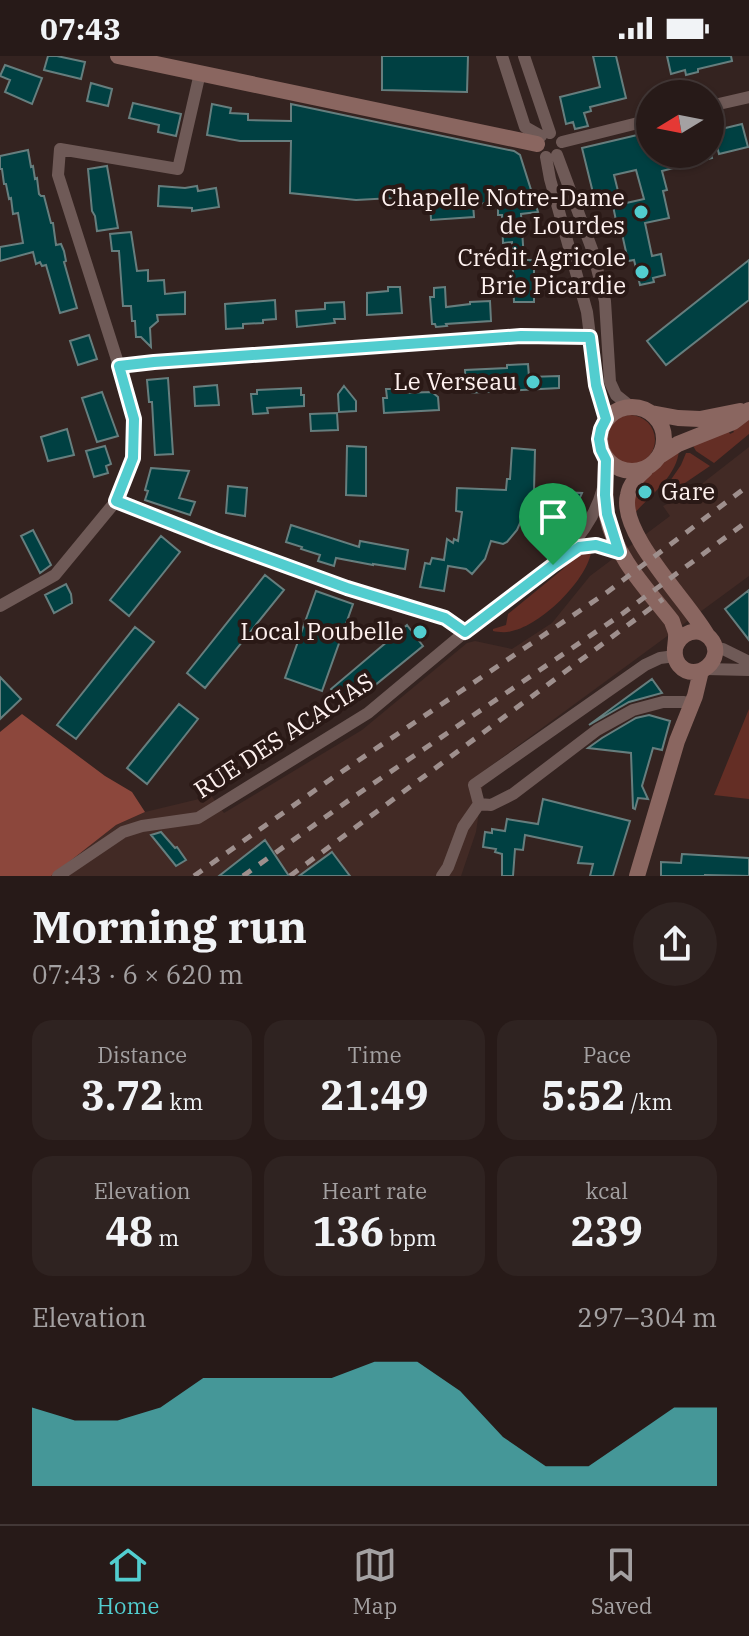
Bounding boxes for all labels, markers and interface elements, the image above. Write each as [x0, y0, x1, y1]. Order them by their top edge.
text: 07:43 [40, 9, 121, 48]
north arrow [636, 80, 724, 168]
map controls [636, 80, 724, 168]
place label: Chapelle Notre-Dame de Lourdes [381, 181, 625, 241]
marker: Chapelle Notre-Dame de Lourdes [632, 203, 650, 221]
place label: Crédit Agricole Brie Picardie [457, 241, 626, 301]
marker: Crédit Agricole Brie Picardie [633, 263, 651, 281]
place label: Le Verseau [394, 365, 517, 397]
marker: Le Verseau [524, 373, 542, 391]
place label: Gare [661, 475, 715, 507]
pin [519, 483, 587, 565]
marker: Gare [636, 483, 654, 501]
icon: arrive [531, 495, 575, 539]
place label: Local Poubelle [240, 615, 404, 647]
marker: Local Poubelle [411, 623, 429, 641]
street label: RUE DES ACACIAS [188, 665, 379, 805]
text: Morning run [32, 898, 307, 955]
button: share [633, 902, 717, 986]
text: 07:43 · 6 × 620 m [32, 957, 243, 991]
text: Distance [97, 1040, 187, 1069]
text: Time [347, 1040, 402, 1069]
text: Pace [583, 1040, 631, 1069]
text: 3.72 [81, 1069, 164, 1121]
text: 21:49 [320, 1069, 429, 1121]
text: 5:52 [541, 1069, 625, 1121]
text: km [164, 1087, 203, 1116]
text: /km [625, 1087, 672, 1116]
text: Elevation [94, 1176, 191, 1205]
text: Heart rate [322, 1176, 427, 1205]
text: kcal [586, 1176, 628, 1205]
text: 48 [105, 1205, 153, 1257]
text: 136 [312, 1205, 384, 1257]
text: 239 [571, 1205, 643, 1257]
text: m [153, 1223, 179, 1252]
text: bpm [384, 1223, 437, 1252]
text: Elevation [32, 1300, 147, 1334]
text: 297–304 m [577, 1300, 717, 1334]
tab: Home [97, 1543, 159, 1620]
tab: Map [353, 1543, 397, 1620]
tab: Saved [591, 1543, 652, 1620]

